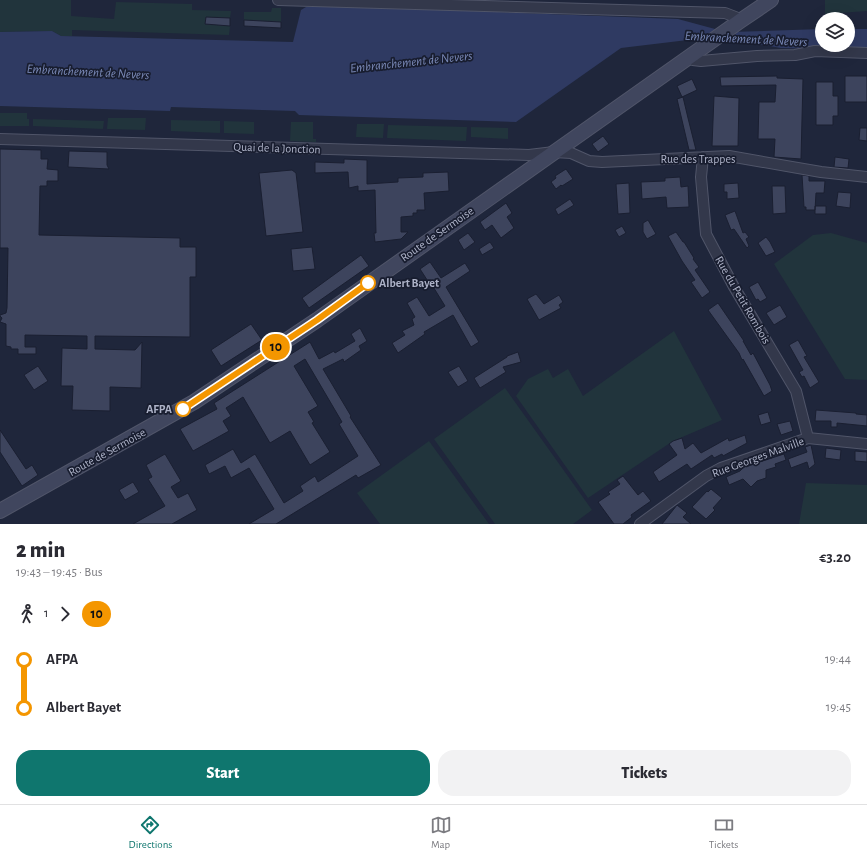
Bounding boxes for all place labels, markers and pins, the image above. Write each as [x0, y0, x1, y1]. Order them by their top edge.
marker: Albert Bayet [360, 275, 376, 291]
place label: Albert Bayet [379, 277, 439, 290]
marker: AFPA [175, 401, 191, 417]
place label: AFPA [146, 403, 173, 415]

